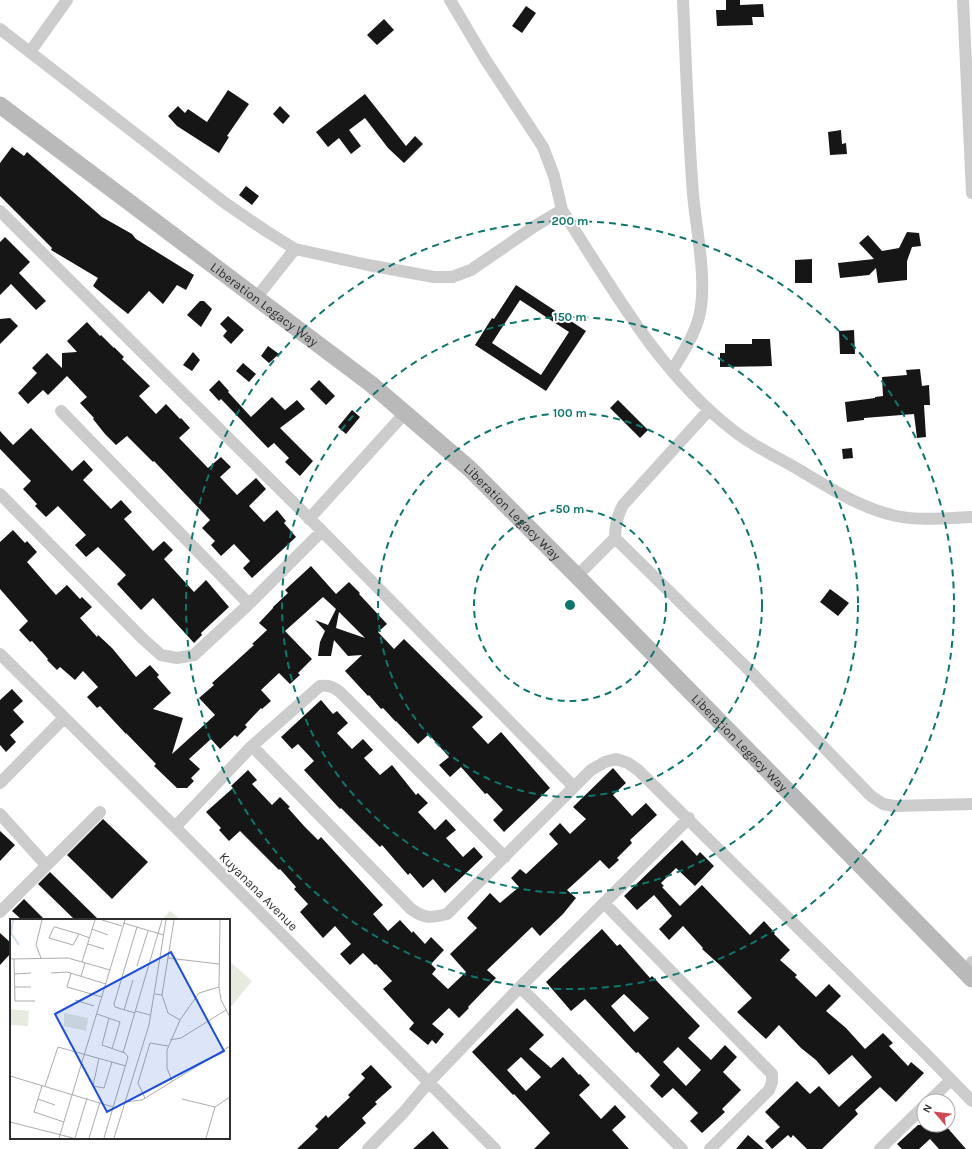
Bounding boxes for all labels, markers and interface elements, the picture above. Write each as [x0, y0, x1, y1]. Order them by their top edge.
text: 200 m [552, 214, 588, 228]
street label: Liberation Legacy Way [208, 259, 321, 350]
text: 150 m [553, 310, 587, 324]
text: 100 m [553, 406, 587, 420]
street label: Liberation Legacy Way [461, 460, 564, 564]
text: 50 m [556, 502, 585, 516]
centre of rings [563, 598, 577, 612]
street label: Liberation Legacy Way [689, 691, 791, 795]
street label: Kuyanana Avenue [216, 849, 301, 934]
inset map [10, 919, 230, 1139]
north arrow [916, 1093, 956, 1133]
text: N [920, 1102, 935, 1115]

